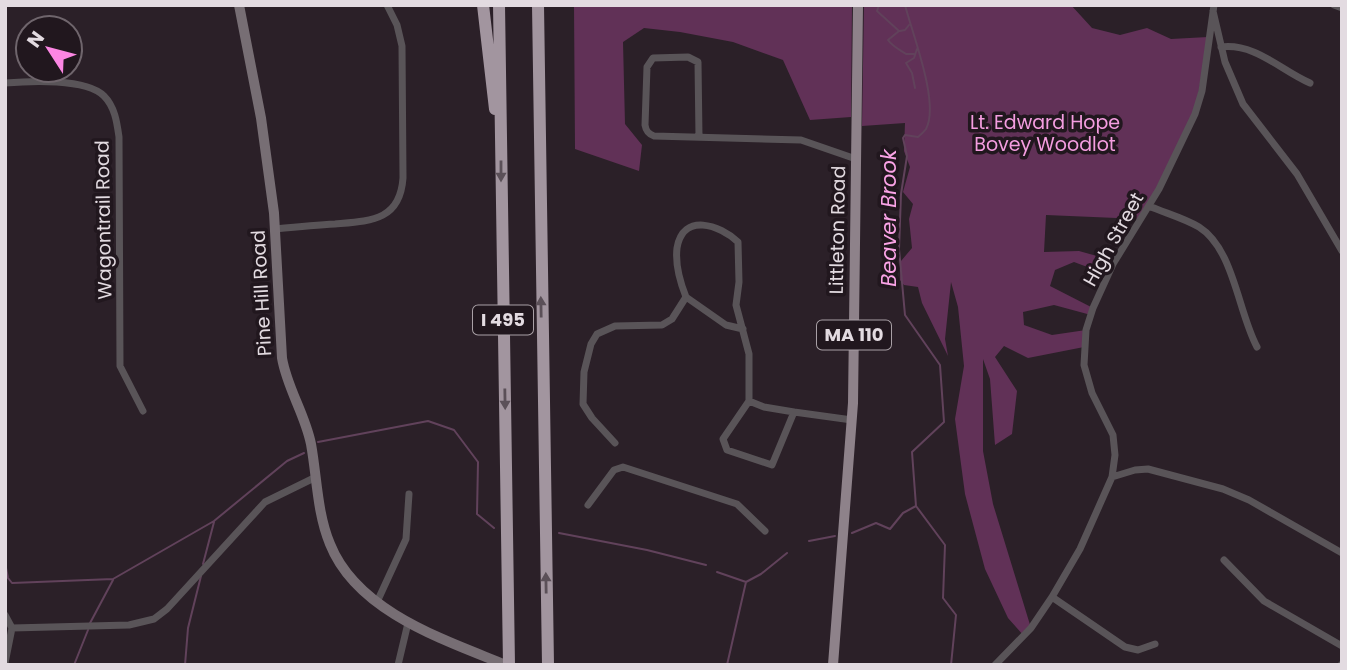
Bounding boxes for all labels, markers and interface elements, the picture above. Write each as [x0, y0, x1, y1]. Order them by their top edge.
north arrow [14, 14, 84, 84]
text: N [21, 26, 51, 53]
park label: Lt. Edward Hope Bovey Woodlot [970, 109, 1120, 158]
street label: Wagontrail Road [89, 140, 118, 300]
water label: Beaver Brook [874, 148, 903, 287]
one-way arrow [495, 161, 507, 183]
street label: Littleton Road [823, 165, 852, 295]
street label: High Street [1077, 187, 1150, 291]
street label: Pine Hill Road [245, 229, 278, 357]
one-way arrow [536, 296, 547, 318]
road number: I 495 [473, 306, 533, 334]
road number: MA 110 [817, 320, 891, 349]
one-way arrow [499, 388, 510, 410]
one-way arrow [541, 572, 552, 594]

